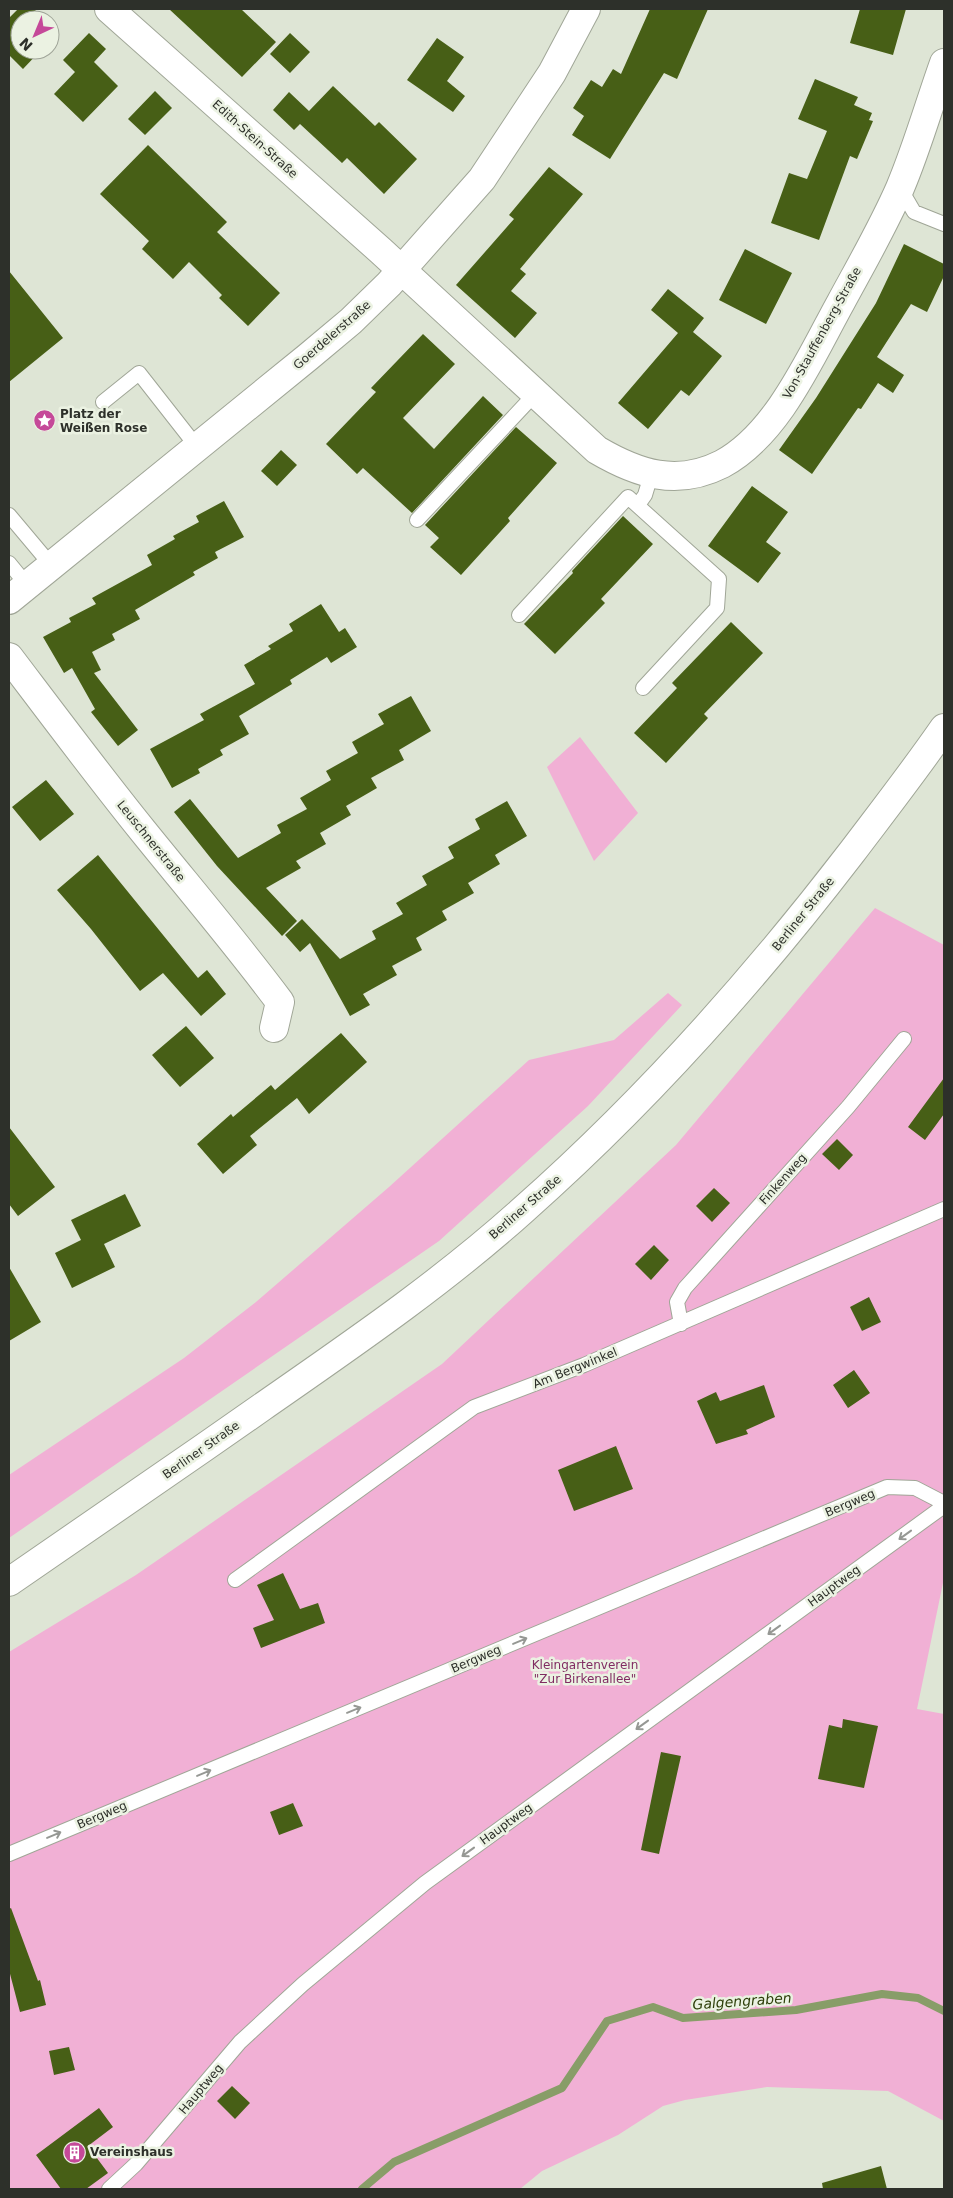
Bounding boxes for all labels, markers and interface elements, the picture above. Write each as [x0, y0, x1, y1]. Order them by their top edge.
north arrow [10, 10, 60, 60]
text: N [16, 35, 36, 54]
street label: Edith-Stein-Straße [210, 97, 300, 181]
street label: Von-Stauffenberg-Straße [780, 265, 864, 401]
street label: Goerdelerstraße [291, 298, 373, 372]
place label: Platz der Weißen Rose [60, 407, 147, 435]
place icon: Platz der Weißen Rose [32, 409, 56, 433]
street label: Leuschnerstraße [114, 798, 188, 884]
street label: Berliner Straße [769, 874, 837, 954]
street label: Finkenweg [757, 1151, 809, 1207]
street label: Berliner Straße [486, 1172, 564, 1242]
street label: Am Bergwinkel [531, 1345, 619, 1391]
street label: Berliner Straße [160, 1418, 242, 1482]
street label: Bergweg [823, 1486, 877, 1520]
one-way arrow [898, 1530, 912, 1540]
street label: Hauptweg [805, 1562, 863, 1610]
one-way arrow [767, 1625, 781, 1635]
one-way arrow [512, 1636, 527, 1645]
street label: Bergweg [449, 1642, 503, 1676]
park label: Kleingartenverein "Zur Birkenallee" [532, 1658, 638, 1686]
one-way arrow [346, 1705, 361, 1714]
one-way arrow [635, 1720, 649, 1730]
one-way arrow [196, 1767, 211, 1777]
street label: Bergweg [75, 1798, 129, 1832]
street label: Hauptweg [477, 1800, 535, 1848]
one-way arrow [46, 1830, 61, 1839]
one-way arrow [462, 1846, 475, 1857]
water label: Galgengraben [692, 1990, 792, 2012]
street label: Hauptweg [176, 2061, 226, 2117]
building icon: Vereinshaus [62, 2140, 86, 2164]
place label: Vereinshaus [90, 2145, 173, 2159]

